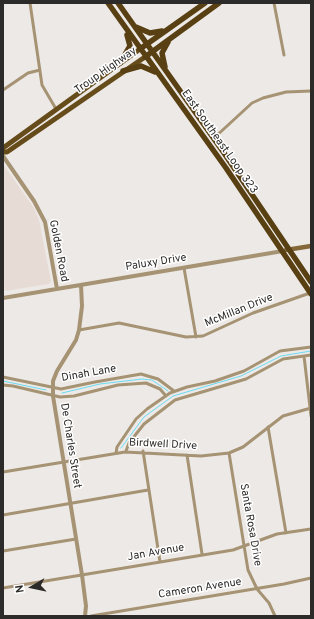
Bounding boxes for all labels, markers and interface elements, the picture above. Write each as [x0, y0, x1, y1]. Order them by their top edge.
street label: Troup Highway [72, 45, 140, 97]
street label: East Southeast Loop 323 [178, 88, 260, 196]
street label: Golden Road [46, 219, 70, 283]
street label: Paluxy Drive [125, 252, 187, 274]
street label: McMillan Drive [203, 291, 275, 331]
street label: Dinah Lane [61, 363, 117, 385]
street label: De Charles Street [57, 402, 83, 490]
street label: Birdwell Drive [129, 437, 197, 453]
street label: Santa Rosa Drive [236, 483, 264, 567]
street label: Jan Avenue [127, 542, 185, 564]
north arrow [12, 567, 52, 607]
street label: Cameron Avenue [157, 576, 243, 602]
text: N [13, 584, 28, 594]

